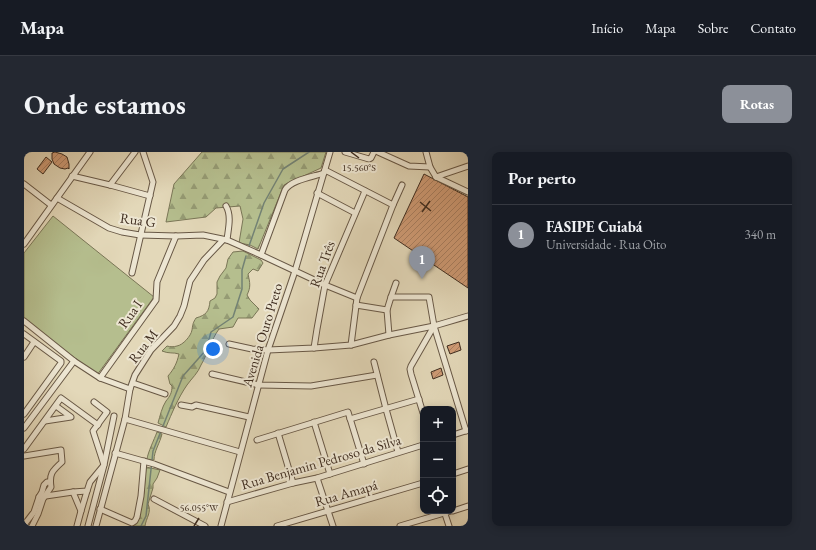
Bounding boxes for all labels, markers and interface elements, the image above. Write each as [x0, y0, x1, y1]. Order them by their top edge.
text: Mapa [20, 15, 64, 40]
text: Início [591, 19, 623, 37]
text: Mapa [645, 19, 676, 37]
text: Sobre [698, 19, 728, 37]
text: Contato [750, 19, 796, 37]
button: Rotas [722, 85, 792, 123]
text: Onde estamos [24, 86, 186, 122]
text: 15.560°S [342, 161, 376, 174]
text: Por perto [508, 167, 576, 189]
street label: Rua G [119, 209, 157, 231]
text: FASIPE Cuiabá [546, 217, 642, 236]
text: 1 [518, 226, 524, 243]
text: 340 m [745, 226, 776, 243]
text: Universidade · Rua Oito [546, 236, 667, 253]
street label: Rua Três [305, 238, 339, 290]
pin: 1 [409, 246, 435, 279]
street label: Avenida Ouro Preto [237, 281, 286, 390]
street label: Rua I [114, 296, 146, 332]
street label: Rua M [124, 325, 162, 367]
your location [203, 339, 223, 359]
map controls [420, 406, 456, 514]
button: + [420, 406, 456, 442]
street label: Rua Benjamin Pedroso da Silva [239, 430, 403, 493]
button: − [420, 442, 456, 478]
street label: Rua Amapá [313, 475, 380, 511]
button: locate [420, 478, 456, 514]
text: 56.055°W [180, 501, 219, 514]

